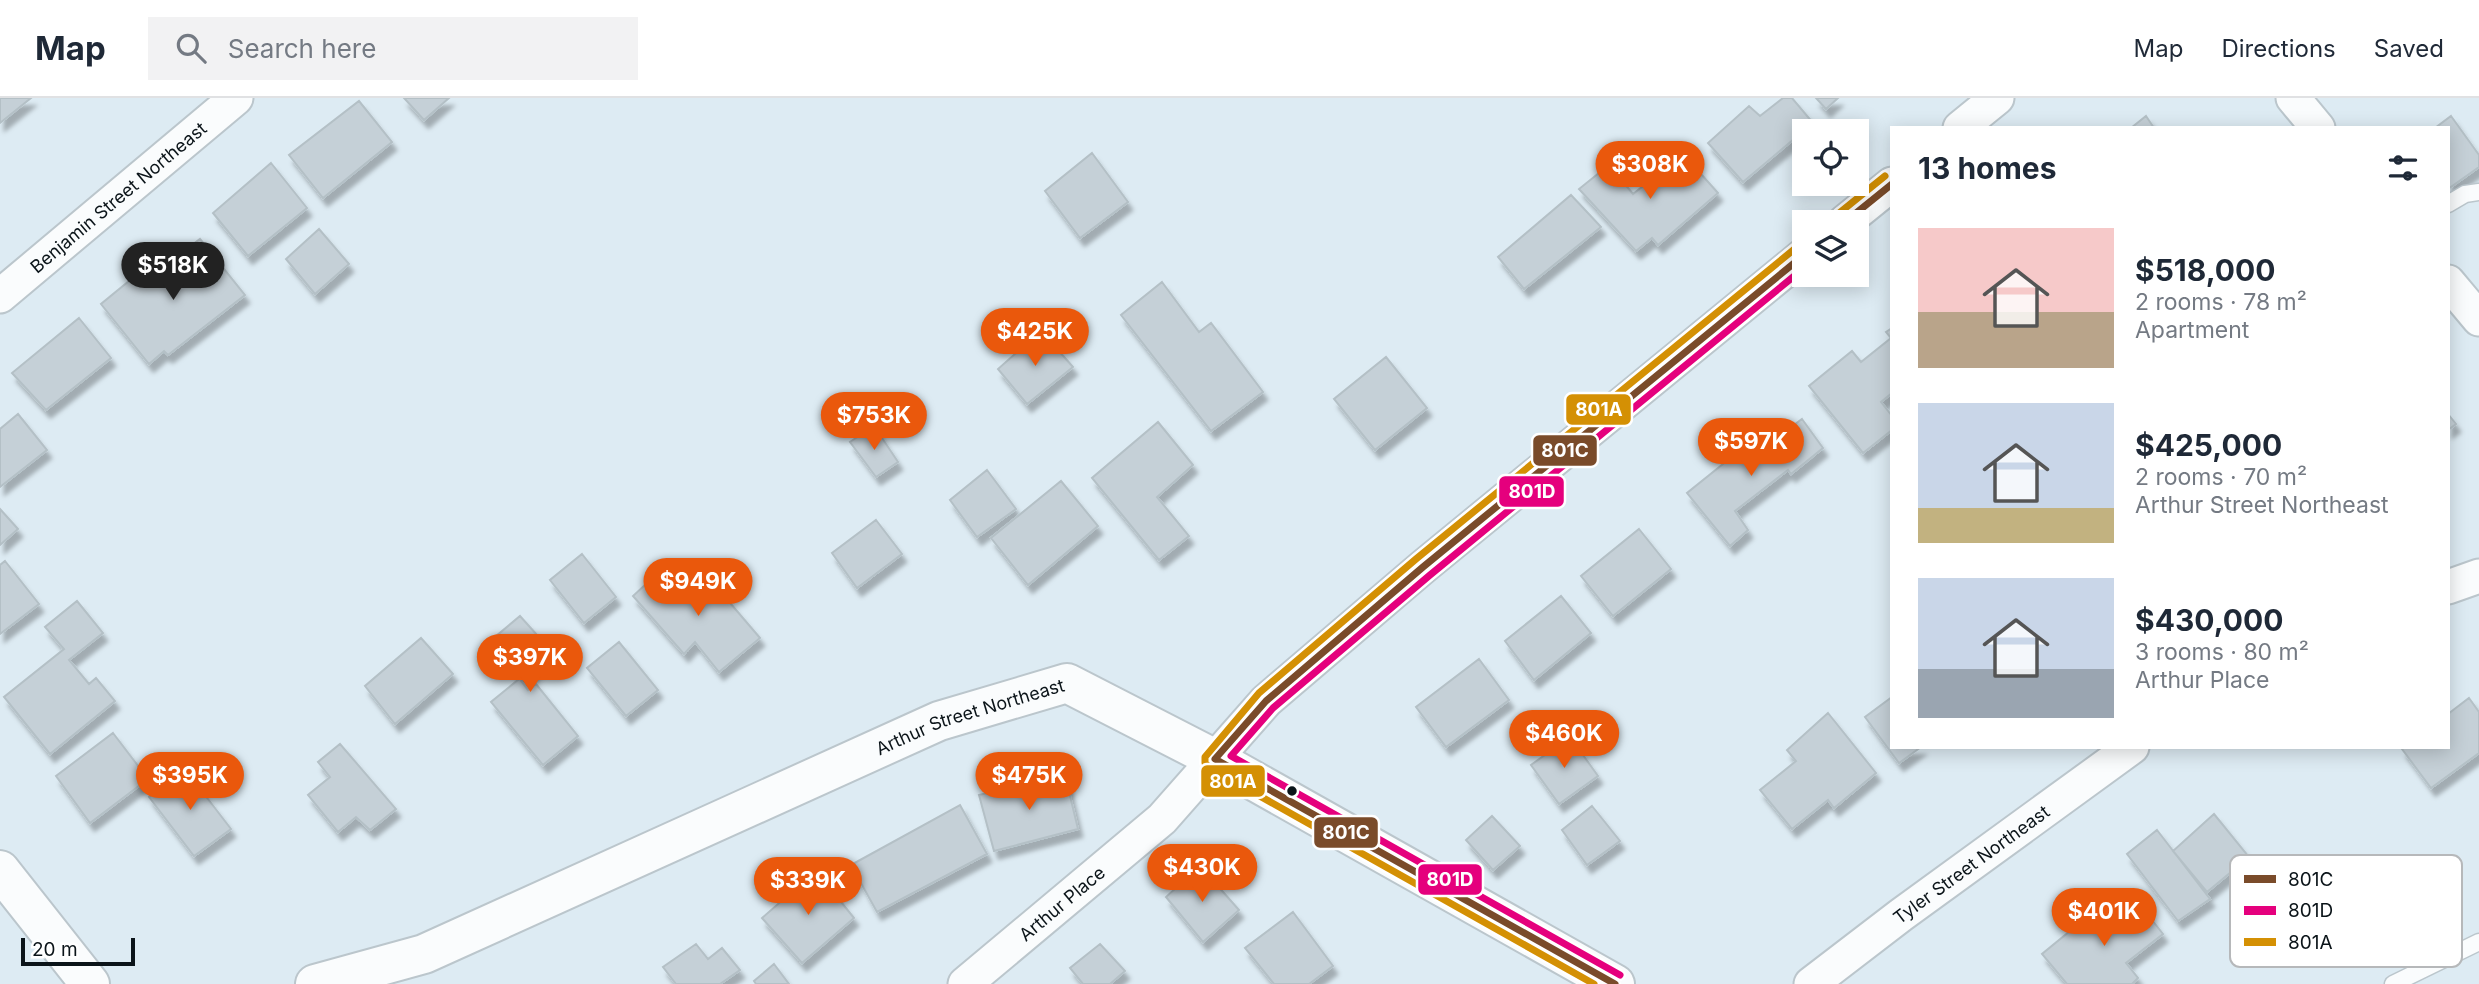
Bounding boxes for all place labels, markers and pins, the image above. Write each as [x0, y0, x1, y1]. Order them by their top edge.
pin: $308K [1601, 141, 1699, 201]
pin: $518K [124, 242, 222, 302]
pin: $425K [986, 308, 1084, 368]
pin: $753K [825, 392, 923, 452]
pin: $597K [1702, 418, 1800, 478]
pin: $949K [649, 559, 747, 618]
pin: $397K [481, 634, 579, 694]
pin: $460K [1515, 710, 1613, 770]
pin: $395K [141, 752, 239, 812]
pin: $475K [980, 752, 1078, 812]
unlabelled marker [1285, 784, 1299, 798]
pin: $430K [1153, 844, 1251, 904]
pin: $339K [759, 858, 857, 917]
pin: $401K [2055, 888, 2153, 948]

